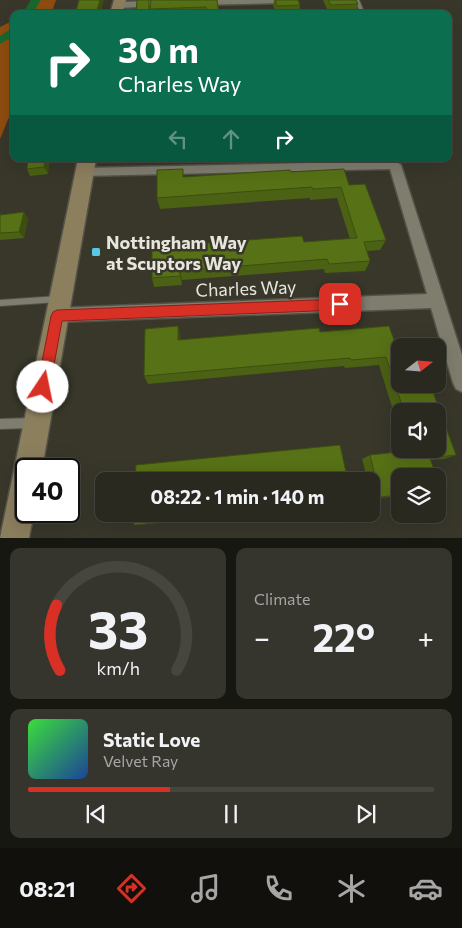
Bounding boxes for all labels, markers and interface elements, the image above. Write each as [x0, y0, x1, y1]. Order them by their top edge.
text: 30 m [118, 27, 199, 70]
icon: right [35, 30, 100, 95]
text: Charles Way [118, 70, 241, 97]
icon: left [164, 125, 192, 153]
icon: ahead [217, 125, 245, 153]
icon: right [270, 125, 298, 153]
place label: Nottingham Way at Scuptors Way [106, 231, 247, 274]
marker: Nottingham Way at Scuptors Way [90, 246, 102, 258]
street label: Charles Way [195, 275, 297, 301]
pin [319, 283, 361, 325]
icon: arrive [326, 290, 354, 318]
north arrow [391, 338, 446, 392]
map controls [391, 338, 446, 523]
position arrow [16, 360, 68, 412]
button: sound [391, 403, 446, 458]
speed limit sign: 40 [15, 458, 80, 523]
button: layers [391, 468, 446, 523]
text: 08:22 · 1 min · 140 m [151, 485, 324, 508]
text: Climate [254, 589, 310, 608]
text: 33 [88, 596, 148, 660]
text: 22° [312, 613, 375, 660]
text: − [254, 620, 270, 654]
text: + [418, 620, 434, 654]
text: km/h [96, 657, 140, 679]
text: Static Love [103, 728, 200, 751]
text: Velvet Ray [103, 751, 178, 770]
icon: previous [82, 800, 110, 828]
icon: pause [217, 800, 245, 828]
icon: next [352, 800, 380, 828]
icon: directions [114, 871, 149, 906]
icon: music [188, 871, 223, 906]
icon: phone [261, 871, 296, 906]
icon: climate [334, 871, 369, 906]
icon: car [408, 871, 443, 906]
text: 08:21 [19, 875, 76, 902]

